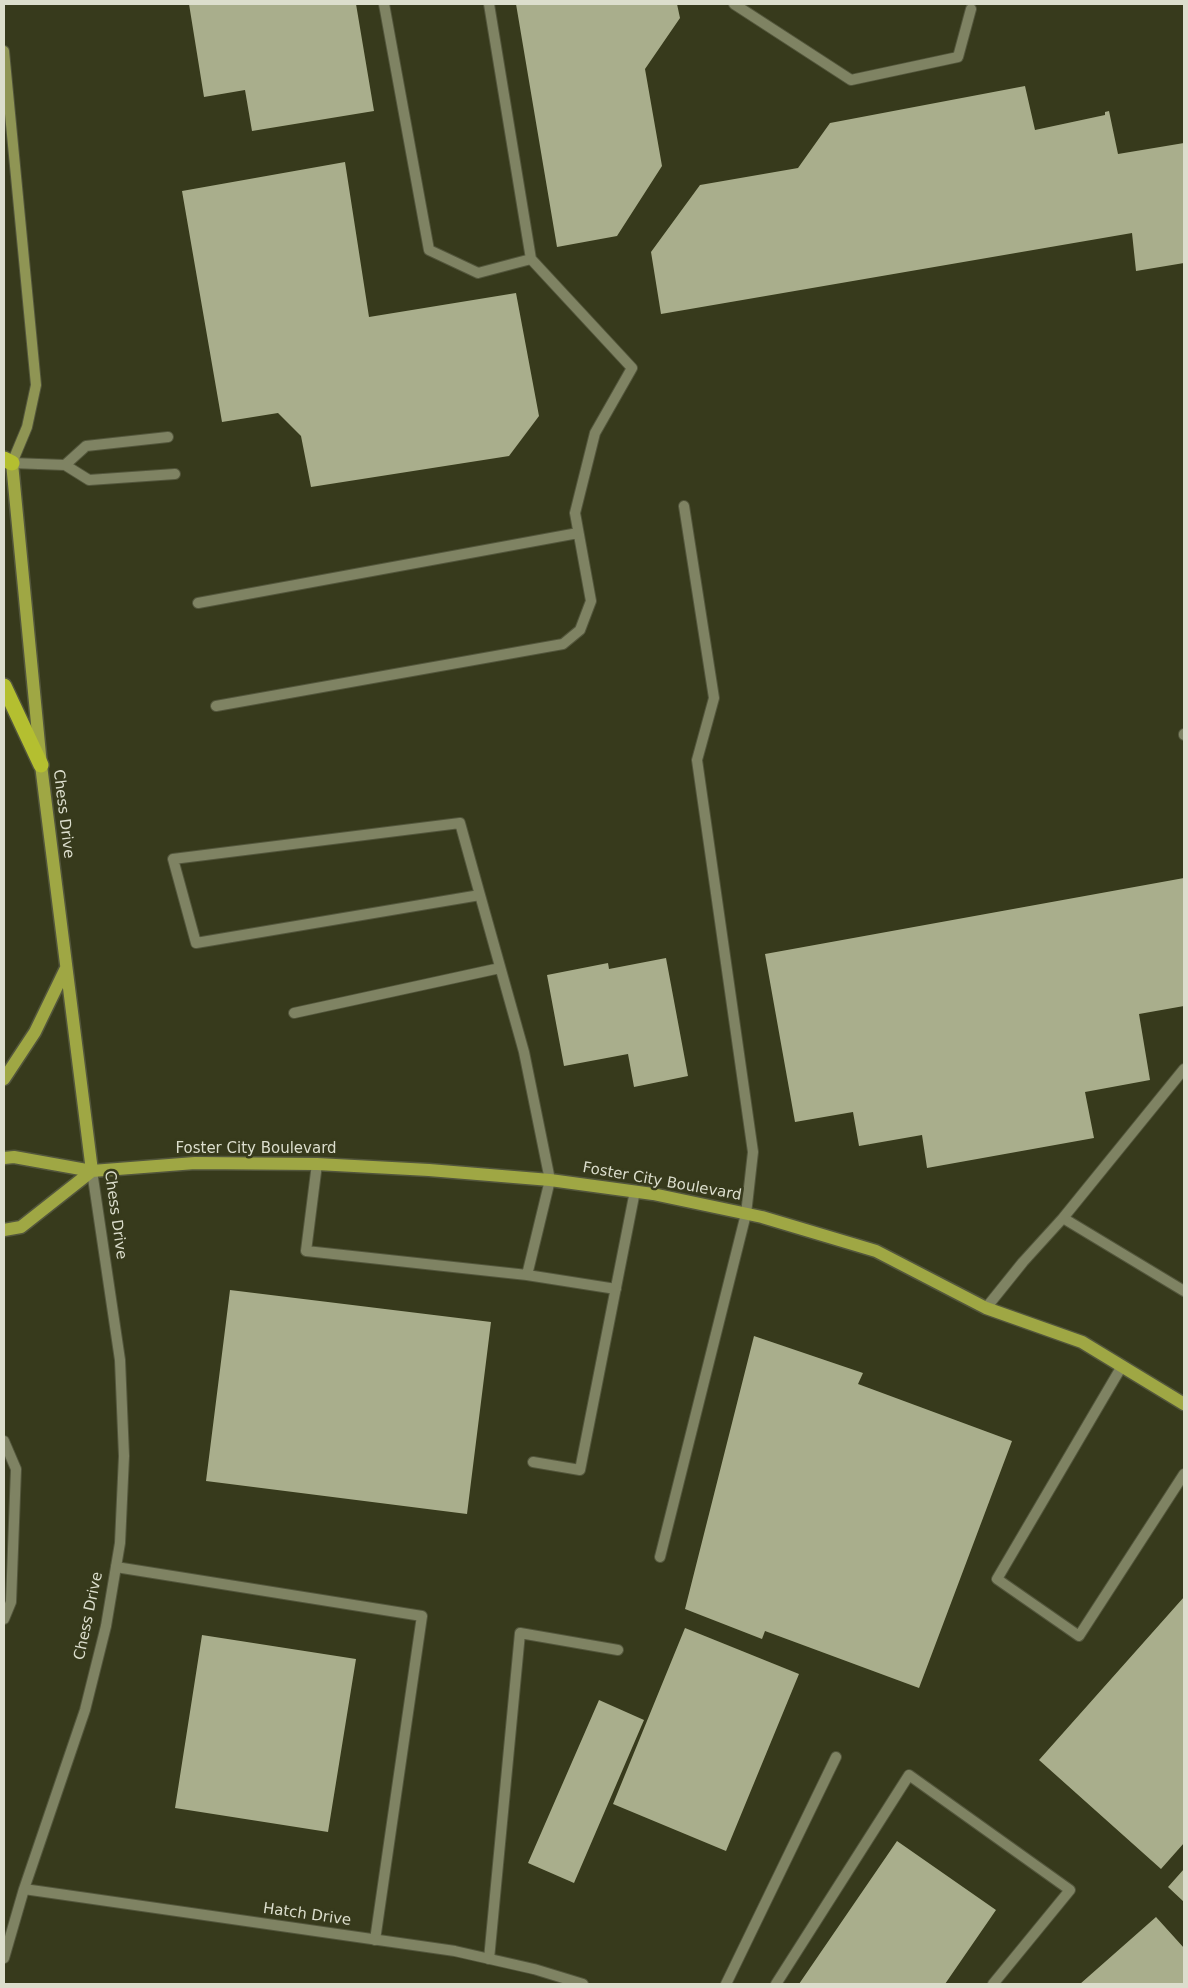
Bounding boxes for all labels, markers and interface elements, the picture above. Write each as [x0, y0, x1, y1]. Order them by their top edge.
street label: Chess Drive [49, 768, 77, 860]
street label: Foster City Boulevard [175, 1140, 337, 1158]
street label: Foster City Boulevard [581, 1159, 743, 1205]
street label: Chess Drive [100, 1169, 130, 1261]
street label: Chess Drive [71, 1570, 107, 1662]
street label: Hatch Drive [262, 1900, 352, 1930]

